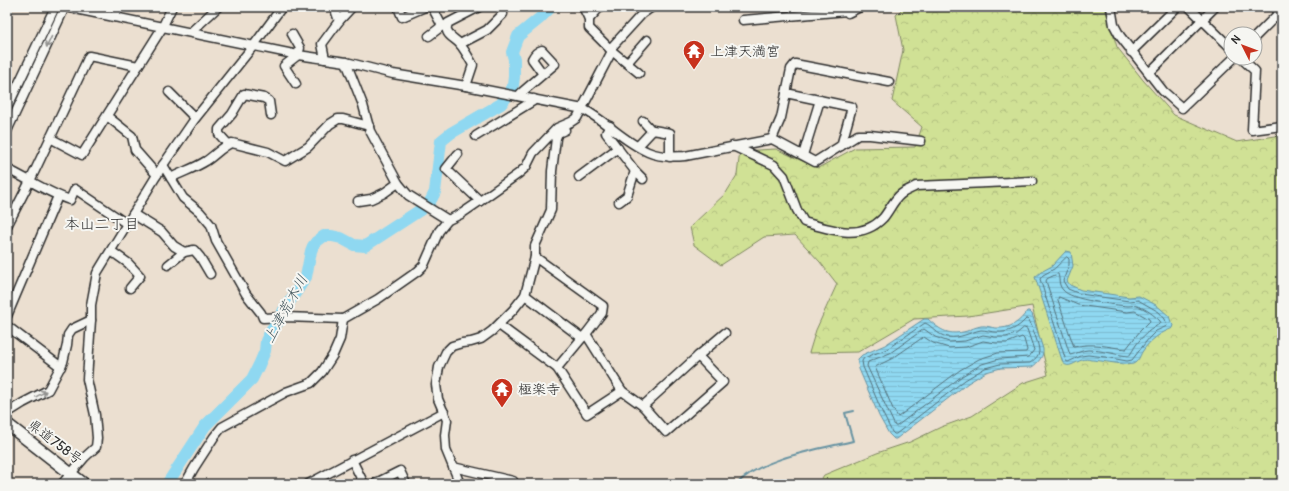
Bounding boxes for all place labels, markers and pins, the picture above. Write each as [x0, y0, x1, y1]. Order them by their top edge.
temple icon: 上津天満宮 [681, 38, 707, 71]
place label: 上津天満宮 [710, 43, 780, 60]
temple icon: 極楽寺 [489, 376, 515, 409]
place label: 極楽寺 [518, 381, 560, 398]

